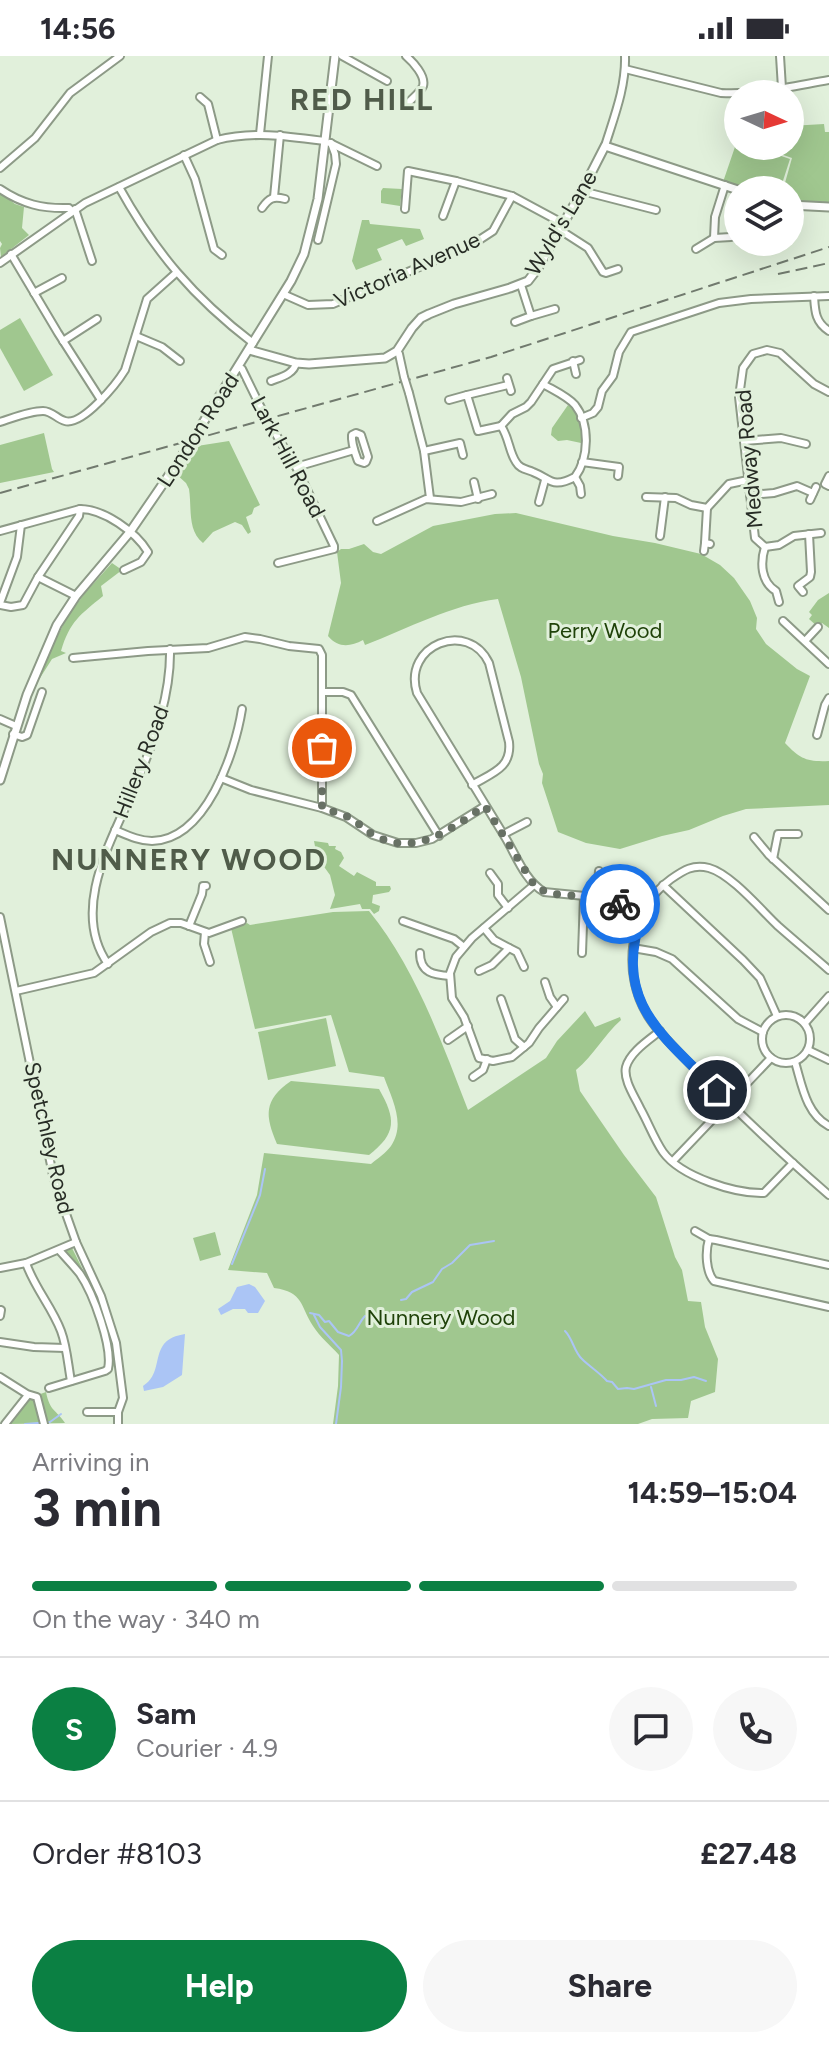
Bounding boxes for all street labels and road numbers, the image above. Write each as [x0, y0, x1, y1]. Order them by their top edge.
street label: Wyld's Lane [519, 166, 603, 280]
street label: Victoria Avenue [330, 226, 484, 314]
street label: London Road [151, 368, 245, 492]
street label: Medway Road [729, 388, 769, 530]
street label: Lark Hill Road [245, 392, 331, 522]
street label: Hillery Road [107, 702, 175, 822]
street label: Spetchley Road [18, 1059, 80, 1217]

